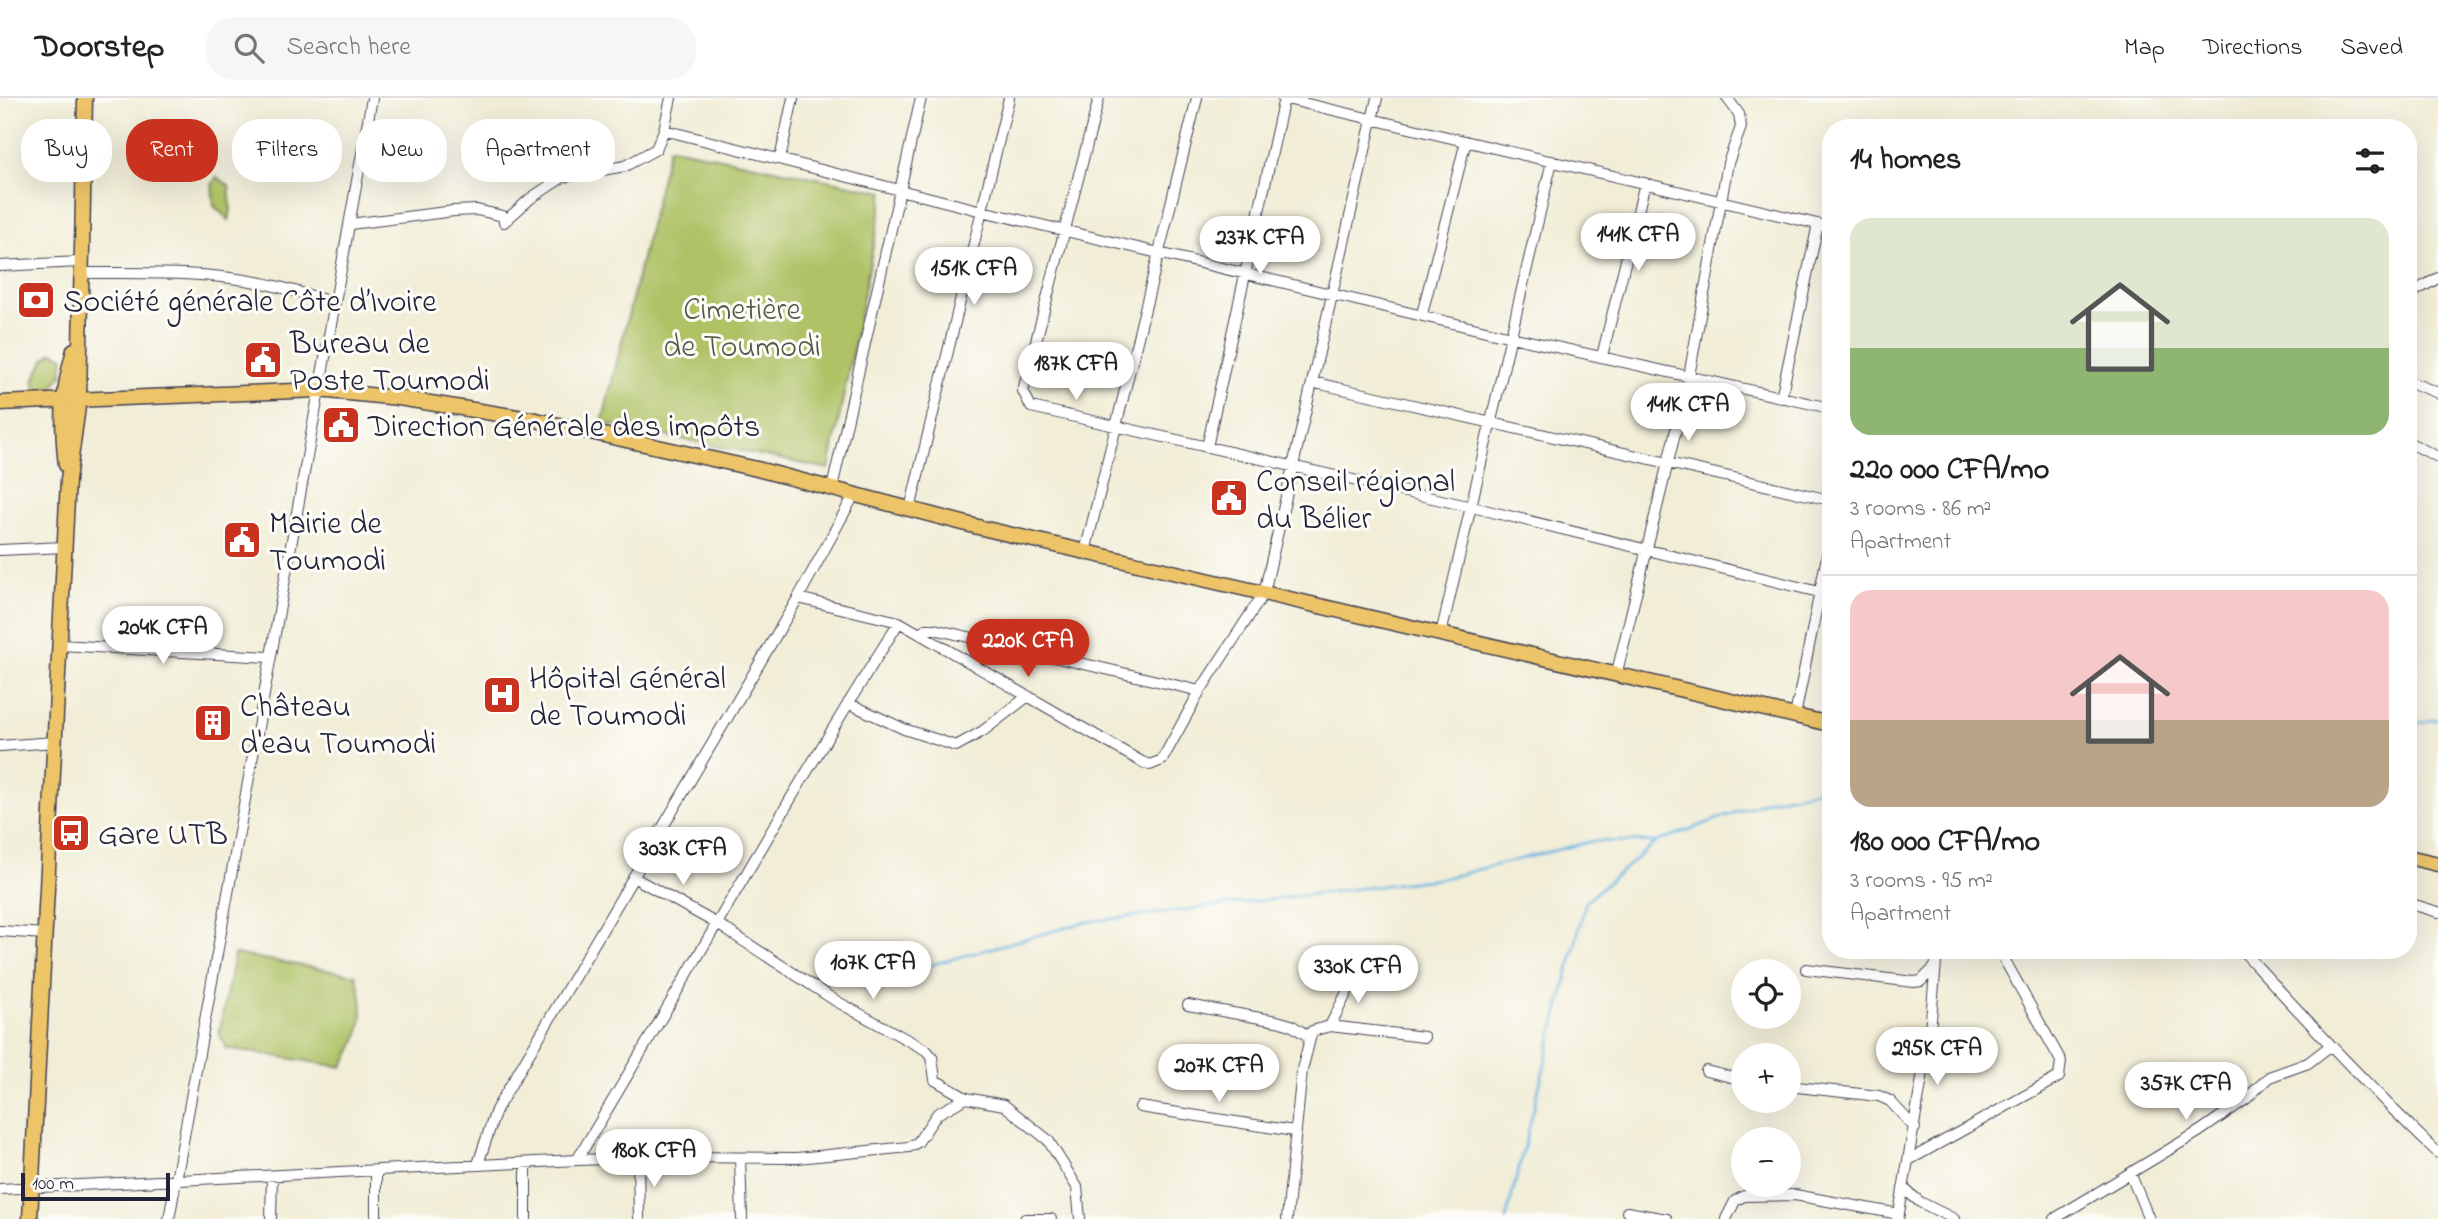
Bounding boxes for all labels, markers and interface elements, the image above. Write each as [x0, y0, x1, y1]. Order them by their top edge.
search box [206, 17, 696, 80]
text: Doorstep [35, 24, 164, 72]
icon: search [230, 29, 268, 67]
text: Search here [286, 29, 411, 67]
text: Map [2124, 31, 2165, 66]
text: Directions [2203, 31, 2302, 66]
text: Saved [2340, 31, 2403, 66]
chip: Buy [21, 119, 112, 182]
chip: Rent [126, 119, 218, 182]
chip: Filters [232, 119, 342, 182]
chip: New [356, 119, 447, 182]
chip: Apartment [461, 119, 615, 182]
text: 14 homes [1850, 139, 1961, 183]
icon: filters [2351, 142, 2389, 180]
pin: 141K CFA [1566, 214, 1710, 273]
pin: 237K CFA [1188, 216, 1332, 276]
text: 141K CFA [1597, 219, 1679, 252]
text: 237K CFA [1215, 222, 1305, 255]
pin: 151K CFA [902, 248, 1046, 307]
text: 151K CFA [931, 253, 1017, 286]
icon: home [2057, 264, 2183, 390]
bank icon: Société générale Côte d’Ivoire [15, 279, 57, 321]
place label: Société générale Côte d’Ivoire [63, 280, 437, 327]
park label: Cimetière de Toumodi [663, 288, 821, 372]
place label: Bureau de Poste Toumodi [289, 322, 490, 406]
public building icon: Bureau de Poste Toumodi [242, 339, 284, 381]
pin: 187K CFA [1004, 342, 1148, 402]
text: 187K CFA [1034, 348, 1118, 381]
pin: 141K CFA [1616, 384, 1760, 443]
text: 141K CFA [1647, 389, 1729, 422]
public building icon: Direction Générale des impôts [320, 404, 362, 446]
place label: Direction Générale des impôts [367, 405, 760, 452]
text: 220 000 CFA/mo [1850, 449, 2049, 493]
place label: Conseil régional du Bélier [1256, 460, 1455, 544]
public building icon: Conseil régional du Bélier [1208, 477, 1250, 519]
text: 3 rooms · 86 m² [1850, 493, 1991, 526]
place label: Mairie de Toumodi [269, 502, 386, 586]
public building icon: Mairie de Toumodi [221, 519, 263, 561]
text: Apartment [1850, 526, 1951, 559]
pin: 204K CFA [91, 606, 235, 666]
text: 204K CFA [118, 612, 208, 645]
pin: 220K CFA [956, 620, 1100, 679]
text: 220K CFA [982, 625, 1074, 658]
icon: home [2057, 636, 2183, 762]
place label: Hôpital Général de Toumodi [529, 657, 726, 741]
hospital icon: Hôpital Général de Toumodi [481, 674, 523, 716]
place label: Château d'eau Toumodi [240, 685, 436, 769]
building icon: Château d'eau Toumodi [192, 702, 234, 744]
bus stop icon: Gare UTB [50, 812, 92, 854]
place label: Gare UTB [98, 813, 228, 860]
text: 180 000 CFA/mo [1850, 821, 2040, 865]
pin: 303K CFA [611, 828, 755, 887]
text: 303K CFA [639, 833, 727, 866]
text: 3 rooms · 95 m² [1850, 865, 1993, 898]
text: Apartment [1850, 898, 1951, 931]
pin: 107K CFA [801, 942, 945, 1001]
pin: 330K CFA [1286, 946, 1430, 1005]
text: 107K CFA [830, 947, 916, 980]
text: 330K CFA [1314, 951, 1402, 984]
map controls [1731, 959, 1801, 1197]
button: locate [1731, 959, 1801, 1029]
pin: 295K CFA [1865, 1028, 2009, 1087]
text: 295K CFA [1892, 1033, 1982, 1066]
button: + [1731, 1043, 1801, 1113]
pin: 207K CFA [1147, 1044, 1291, 1104]
text: 207K CFA [1174, 1050, 1264, 1083]
pin: 357K CFA [2114, 1062, 2258, 1122]
text: 357K CFA [2141, 1068, 2231, 1101]
button: − [1731, 1127, 1801, 1197]
pin: 180K CFA [582, 1130, 726, 1189]
text: 180K CFA [612, 1135, 696, 1168]
scale bar [21, 1170, 170, 1202]
text: 100 m [32, 1171, 74, 1198]

